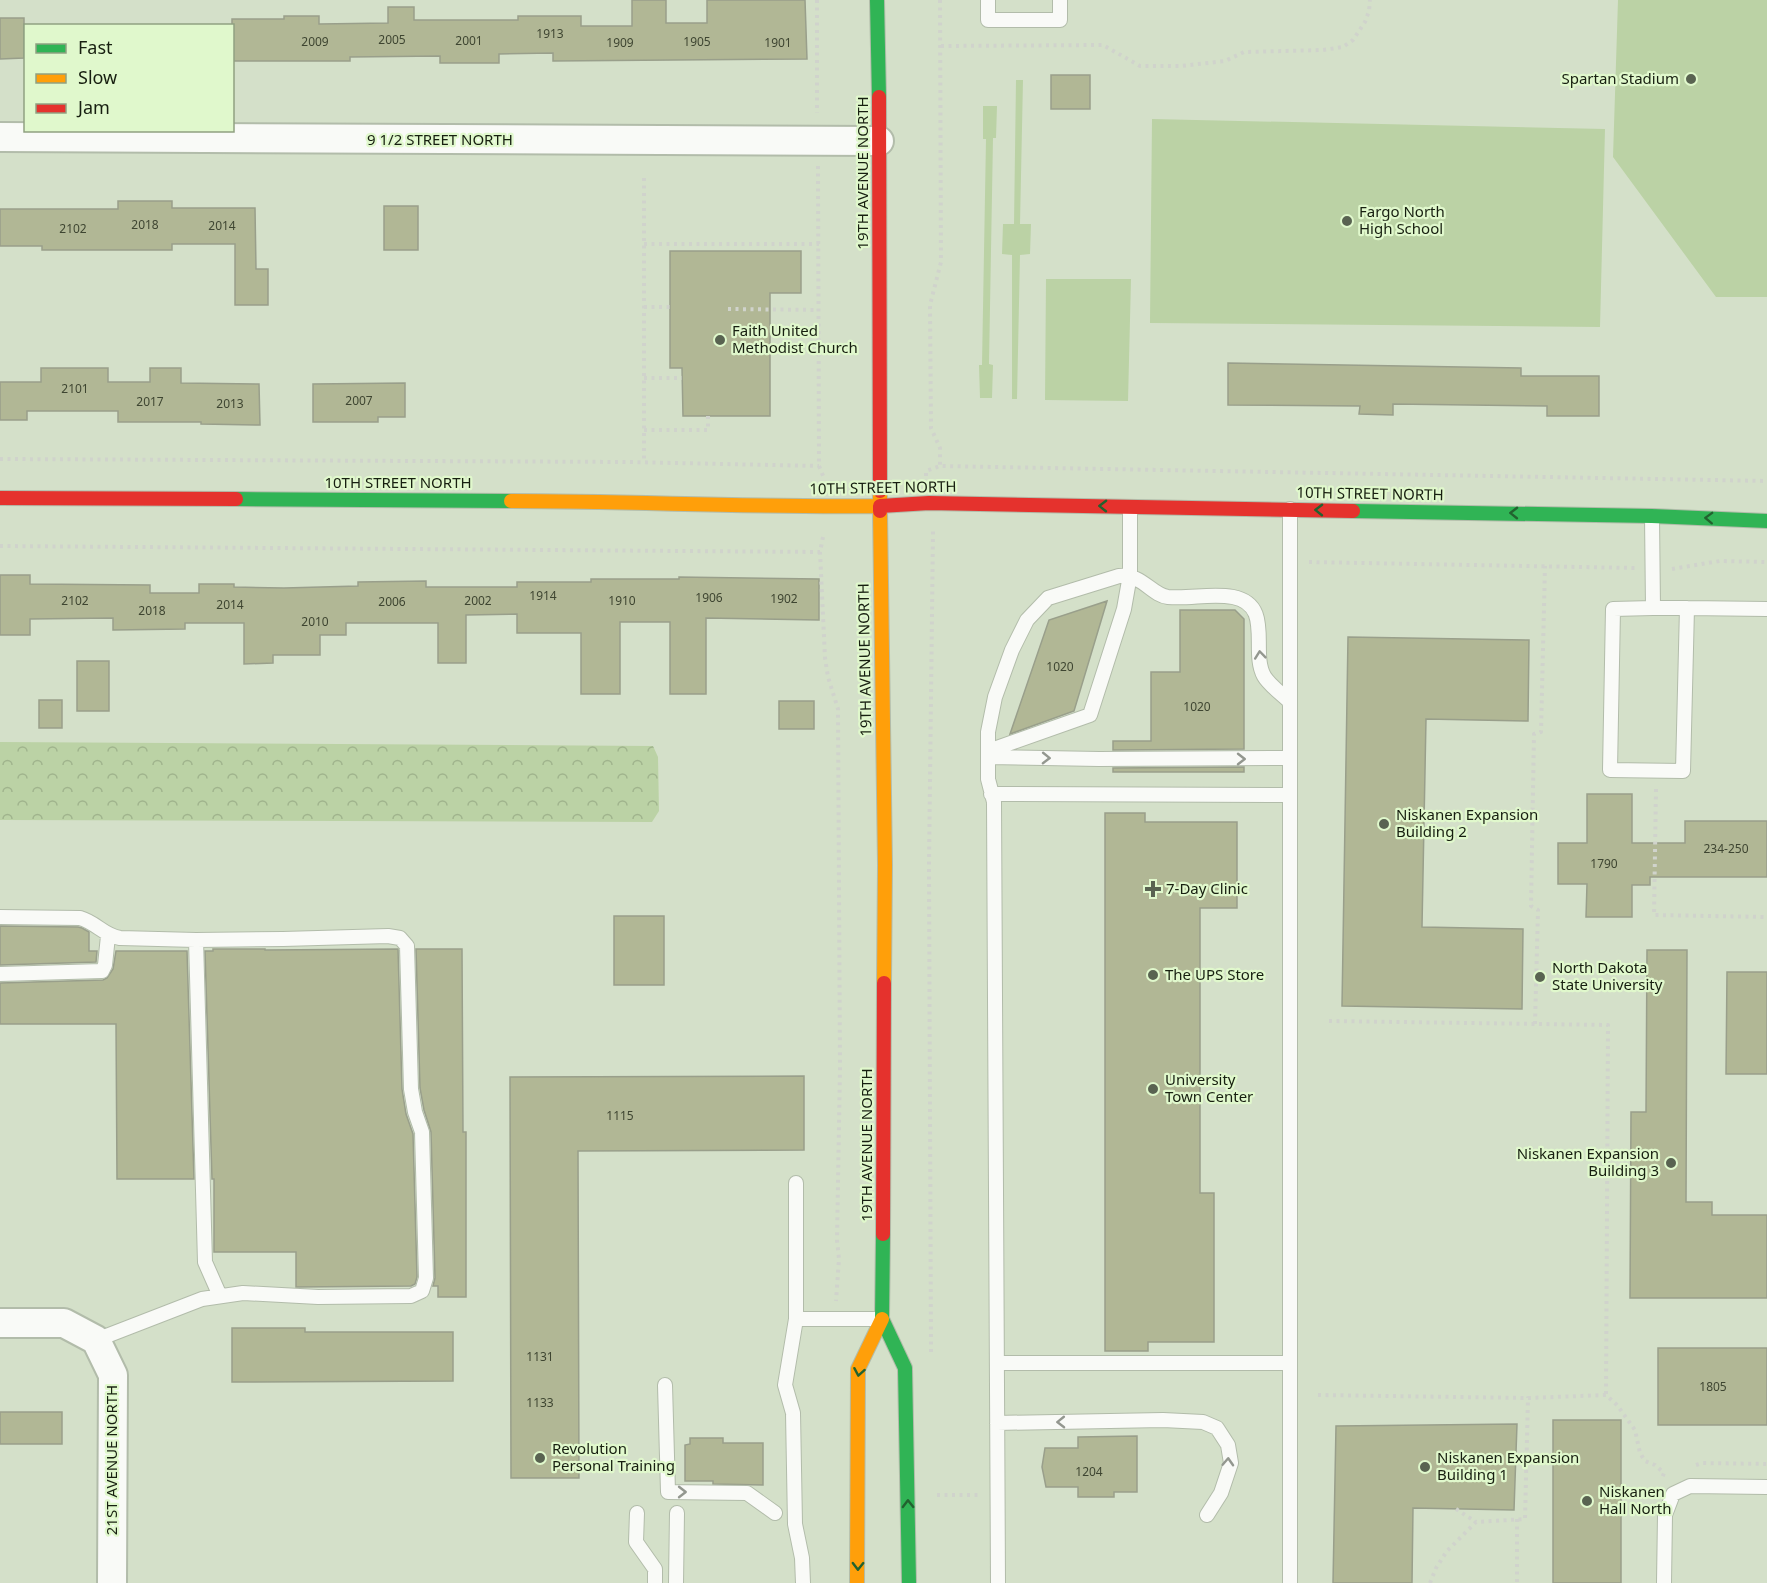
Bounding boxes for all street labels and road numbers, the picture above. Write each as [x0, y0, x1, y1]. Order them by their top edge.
street label: 19TH AVENUE NORTH [852, 96, 872, 250]
street label: 9 1/2 STREET NORTH [367, 129, 513, 149]
street label: 10TH STREET NORTH [324, 472, 472, 492]
street label: 10TH STREET NORTH [809, 476, 957, 498]
street label: 10TH STREET NORTH [1296, 482, 1444, 504]
street label: 19TH AVENUE NORTH [853, 583, 875, 737]
street label: 19TH AVENUE NORTH [856, 1068, 876, 1222]
street label: 21ST AVENUE NORTH [101, 1385, 121, 1535]

